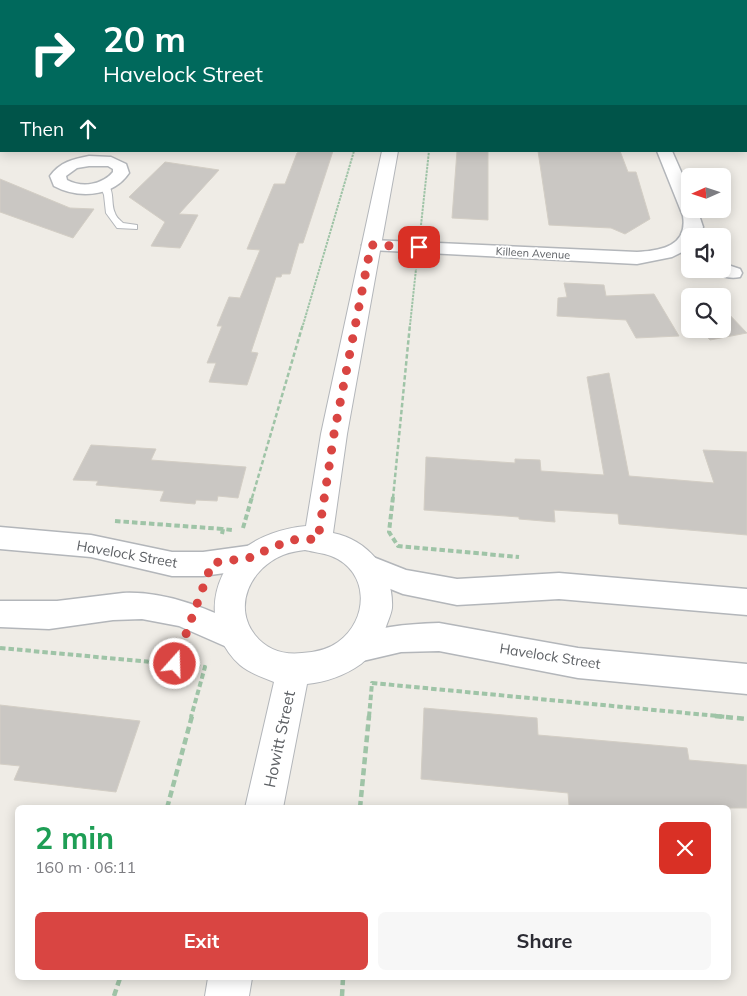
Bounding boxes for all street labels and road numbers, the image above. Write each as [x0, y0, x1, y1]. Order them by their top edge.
street label: Killeen Avenue [495, 244, 571, 262]
street label: Havelock Street [75, 536, 179, 572]
street label: Havelock Street [498, 639, 602, 673]
street label: Howitt Street [259, 688, 299, 789]

